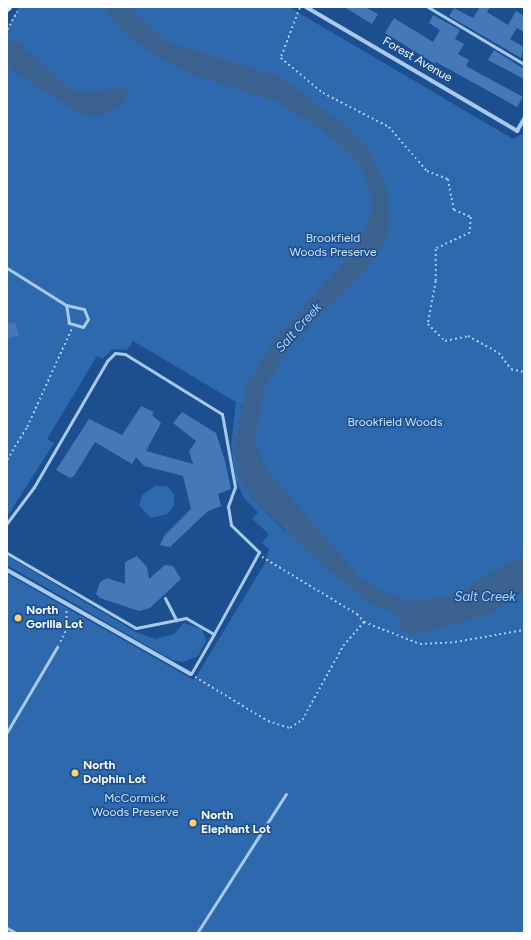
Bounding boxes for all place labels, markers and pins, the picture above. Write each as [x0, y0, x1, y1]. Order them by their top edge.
place label: North Gorilla Lot [26, 604, 83, 632]
marker: North Gorilla Lot [13, 613, 23, 623]
place label: North Dolphin Lot [83, 759, 146, 787]
marker: North Dolphin Lot [70, 768, 80, 778]
place label: North Elephant Lot [201, 809, 271, 837]
marker: North Elephant Lot [188, 818, 198, 828]

